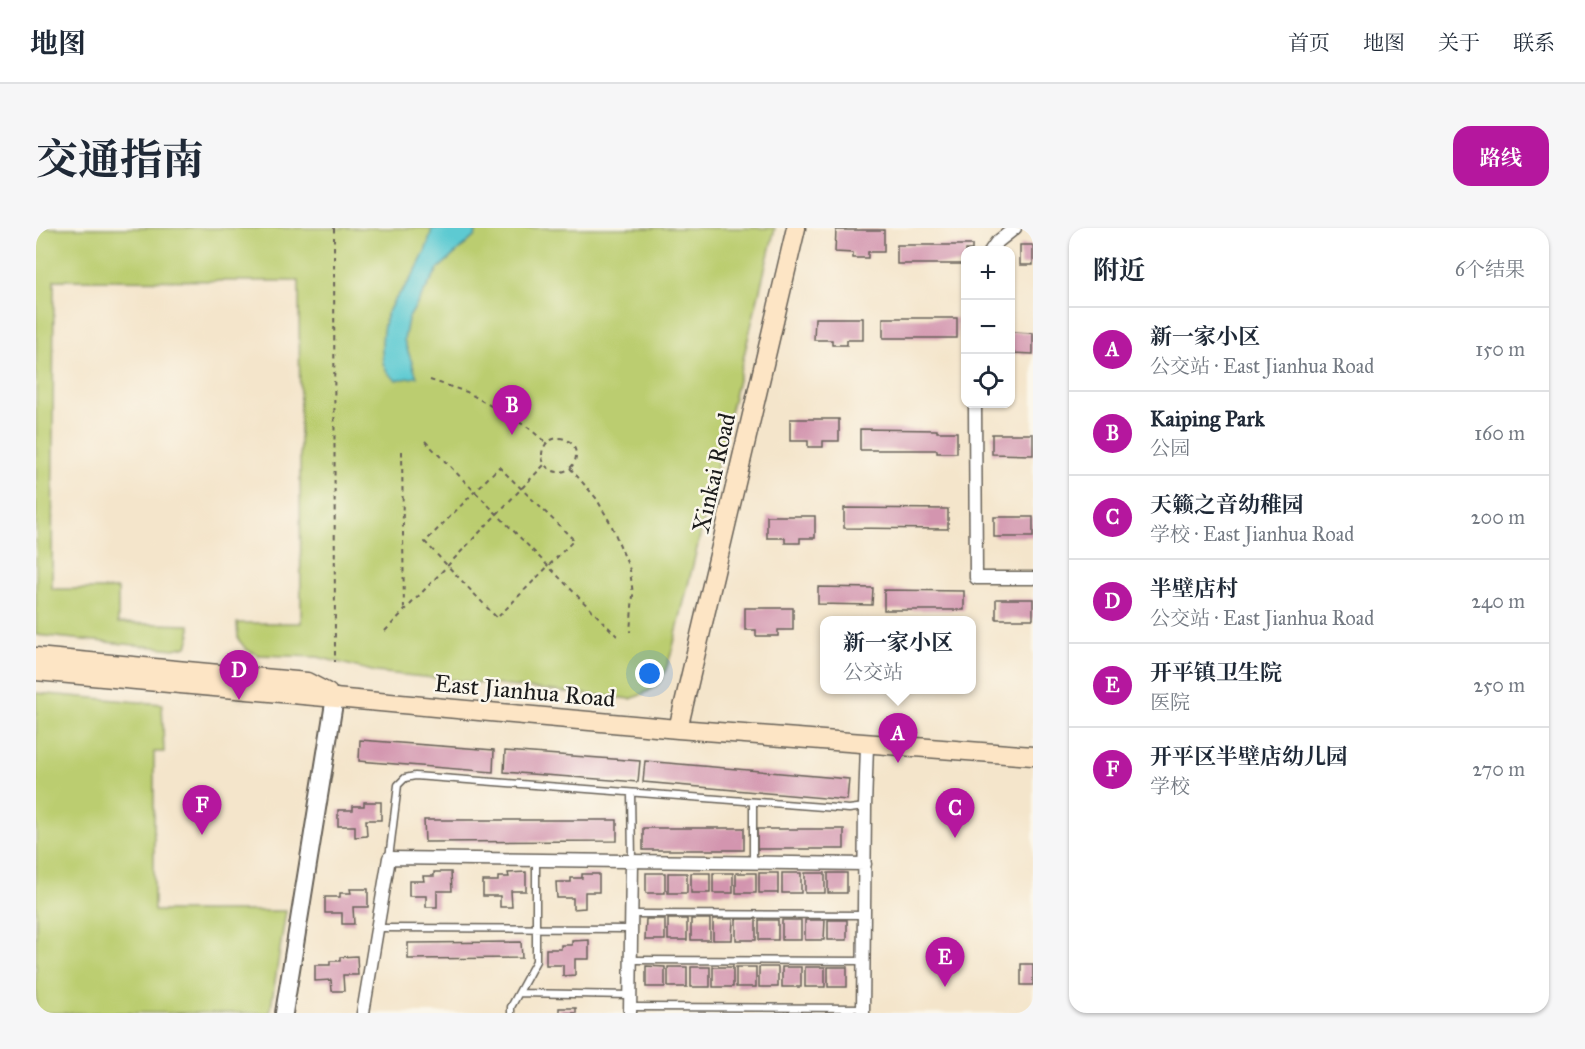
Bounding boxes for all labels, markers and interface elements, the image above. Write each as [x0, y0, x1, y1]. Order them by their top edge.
text: 地图 [30, 26, 86, 61]
text: 首页 [1288, 30, 1330, 56]
text: 地图 [1363, 30, 1405, 56]
text: 关于 [1438, 30, 1480, 56]
text: 联系 [1513, 30, 1555, 56]
button: 路线 [1453, 126, 1549, 186]
text: 交通指南 [36, 134, 204, 186]
map controls [961, 246, 1015, 408]
button: + [961, 246, 1015, 300]
text: 附近 [1093, 254, 1145, 286]
text: 6个结果 [1455, 257, 1525, 281]
button: − [961, 300, 1015, 354]
text: 新一家小区 [1150, 323, 1260, 350]
text: A [1106, 337, 1119, 361]
text: 150 m [1475, 337, 1525, 361]
button: locate [961, 354, 1015, 408]
text: 公交站 · East Jianhua Road [1150, 354, 1374, 378]
pin: B [492, 386, 532, 435]
text: Kaiping Park [1150, 405, 1265, 432]
street label: Xinkai Road [686, 410, 742, 536]
text: B [1106, 421, 1119, 445]
text: 160 m [1474, 421, 1525, 445]
text: 公园 [1150, 436, 1190, 460]
text: 天籁之音幼稚园 [1150, 491, 1304, 518]
text: C [1106, 505, 1119, 529]
text: 200 m [1471, 505, 1525, 529]
text: 学校 · East Jianhua Road [1150, 522, 1354, 546]
text: 半壁店村 [1150, 575, 1238, 602]
text: D [1105, 589, 1120, 613]
text: 240 m [1471, 589, 1525, 613]
text: 公交站 · East Jianhua Road [1150, 606, 1374, 630]
popup [820, 616, 976, 694]
text: 新一家小区 [843, 629, 953, 656]
pin: D [220, 650, 258, 700]
your location [635, 659, 664, 688]
text: 开平镇卫生院 [1150, 659, 1282, 686]
text: 公交站 [843, 660, 903, 684]
street label: East Jianhua Road [433, 668, 617, 714]
text: E [1105, 673, 1120, 697]
text: 250 m [1473, 673, 1525, 697]
text: 医院 [1150, 690, 1190, 714]
pin: A [878, 714, 918, 763]
text: 开平区半壁店幼儿园 [1150, 743, 1348, 770]
text: F [1106, 757, 1119, 781]
text: 270 m [1472, 757, 1525, 781]
text: 学校 [1150, 774, 1190, 798]
pin: F [182, 786, 222, 835]
pin: C [936, 788, 974, 838]
pin: E [926, 938, 964, 987]

